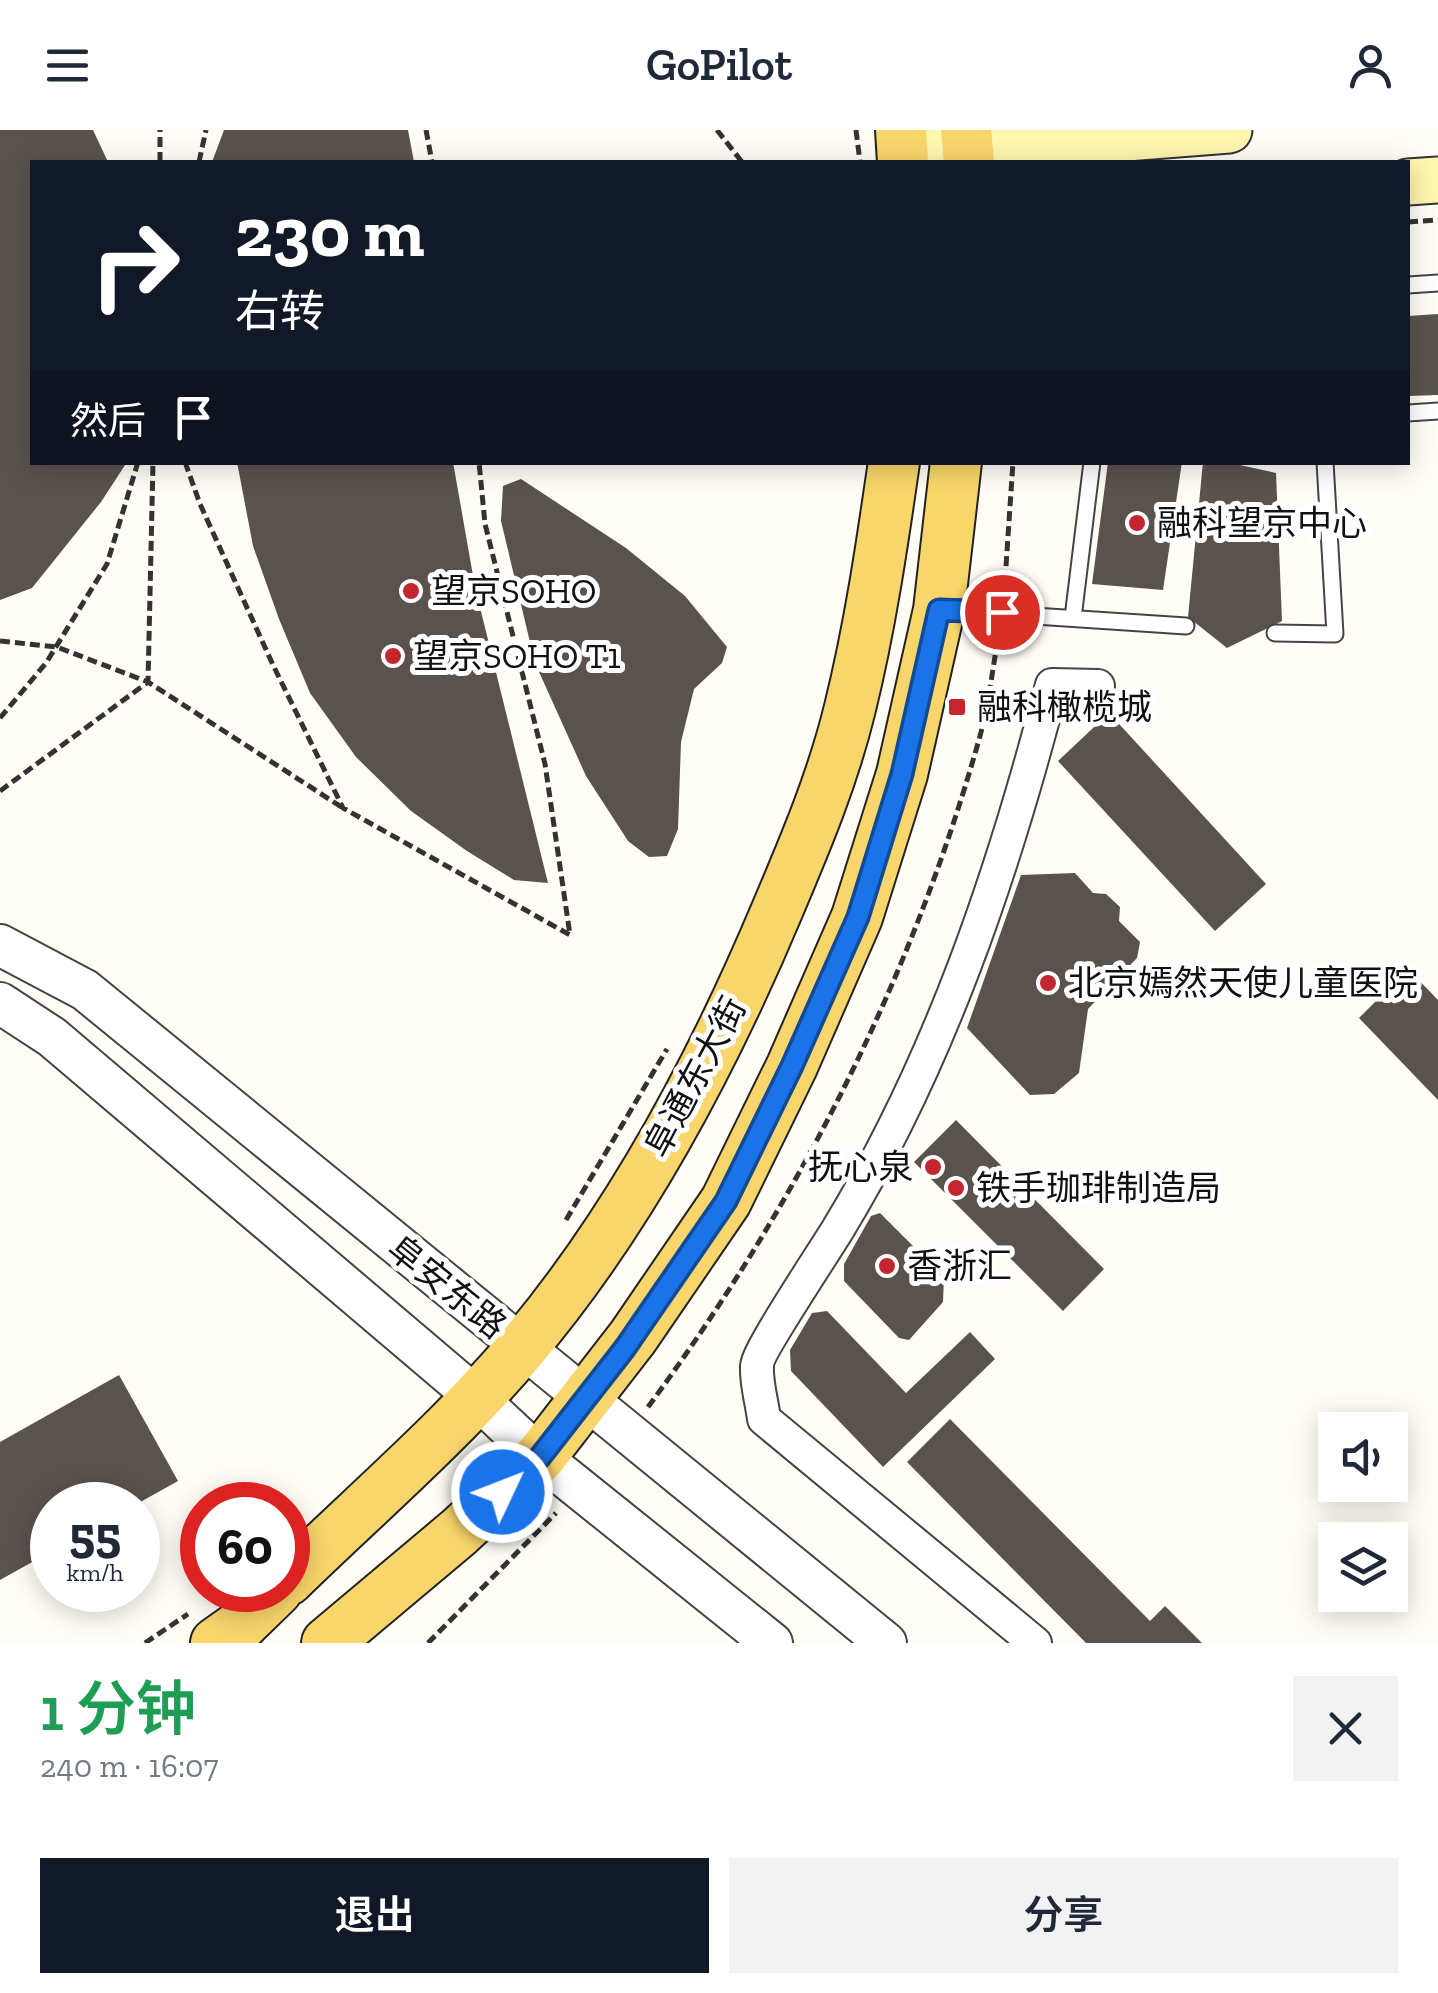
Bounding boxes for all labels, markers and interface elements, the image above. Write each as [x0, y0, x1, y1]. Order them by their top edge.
icon: menu [40, 38, 95, 93]
text: GoPilot [646, 38, 792, 92]
icon: person [1343, 38, 1398, 93]
text: 230 m [235, 190, 425, 274]
icon: right [70, 200, 200, 330]
text: 右转 [235, 285, 325, 339]
icon: arrive [166, 390, 221, 445]
text: 然后 [70, 398, 146, 444]
place label: 融科望京中心 [1157, 502, 1367, 544]
marker: 融科望京中心 [1126, 512, 1148, 534]
place label: 望京SOHO [431, 570, 596, 612]
pin [960, 570, 1045, 655]
marker: 望京SOHO [400, 580, 422, 602]
icon: arrive [975, 585, 1030, 640]
place label: 望京SOHO T1 [413, 635, 621, 677]
marker: 望京SOHO T1 [382, 645, 404, 667]
place label: 融科橄榄城 [977, 686, 1152, 728]
marker: 融科橄榄城 [946, 696, 968, 718]
place label: 北京嫣然天使儿童医院 [1068, 962, 1418, 1004]
marker: 北京嫣然天使儿童医院 [1037, 972, 1059, 994]
street label: 阜通东大街 [635, 990, 755, 1164]
place label: 抚心泉 [808, 1146, 913, 1188]
marker: 抚心泉 [922, 1156, 944, 1178]
place label: 铁手珈琲制造局 [976, 1167, 1221, 1209]
marker: 铁手珈琲制造局 [945, 1177, 967, 1199]
street label: 阜安东路 [379, 1227, 515, 1347]
place label: 香浙汇 [907, 1245, 1012, 1287]
marker: 香浙汇 [876, 1255, 898, 1277]
map controls [1318, 1412, 1408, 1612]
button: sound [1318, 1412, 1408, 1502]
position arrow [450, 1440, 554, 1544]
speed limit sign: 60 [180, 1482, 310, 1612]
text: 55 [69, 1505, 121, 1565]
button: layers [1318, 1522, 1408, 1612]
text: km/h [66, 1557, 124, 1587]
text: 1 分钟 [40, 1673, 196, 1745]
button: close [1293, 1676, 1398, 1781]
text: 240 m · 16:07 [40, 1747, 219, 1785]
button: 退出 [40, 1858, 709, 1973]
button: 分享 [729, 1858, 1398, 1973]

